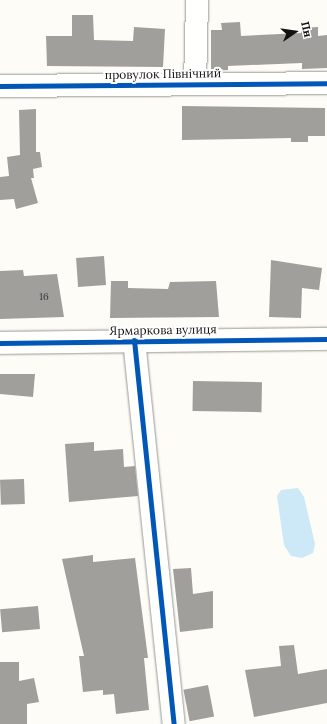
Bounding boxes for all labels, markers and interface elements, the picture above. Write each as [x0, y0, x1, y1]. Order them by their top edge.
north arrow [275, 12, 315, 52]
text: Пн [298, 20, 315, 39]
street label: провулок Північний [105, 66, 221, 82]
house number: 16 [39, 291, 49, 303]
street label: Ярмаркова вулиця [109, 322, 217, 338]

